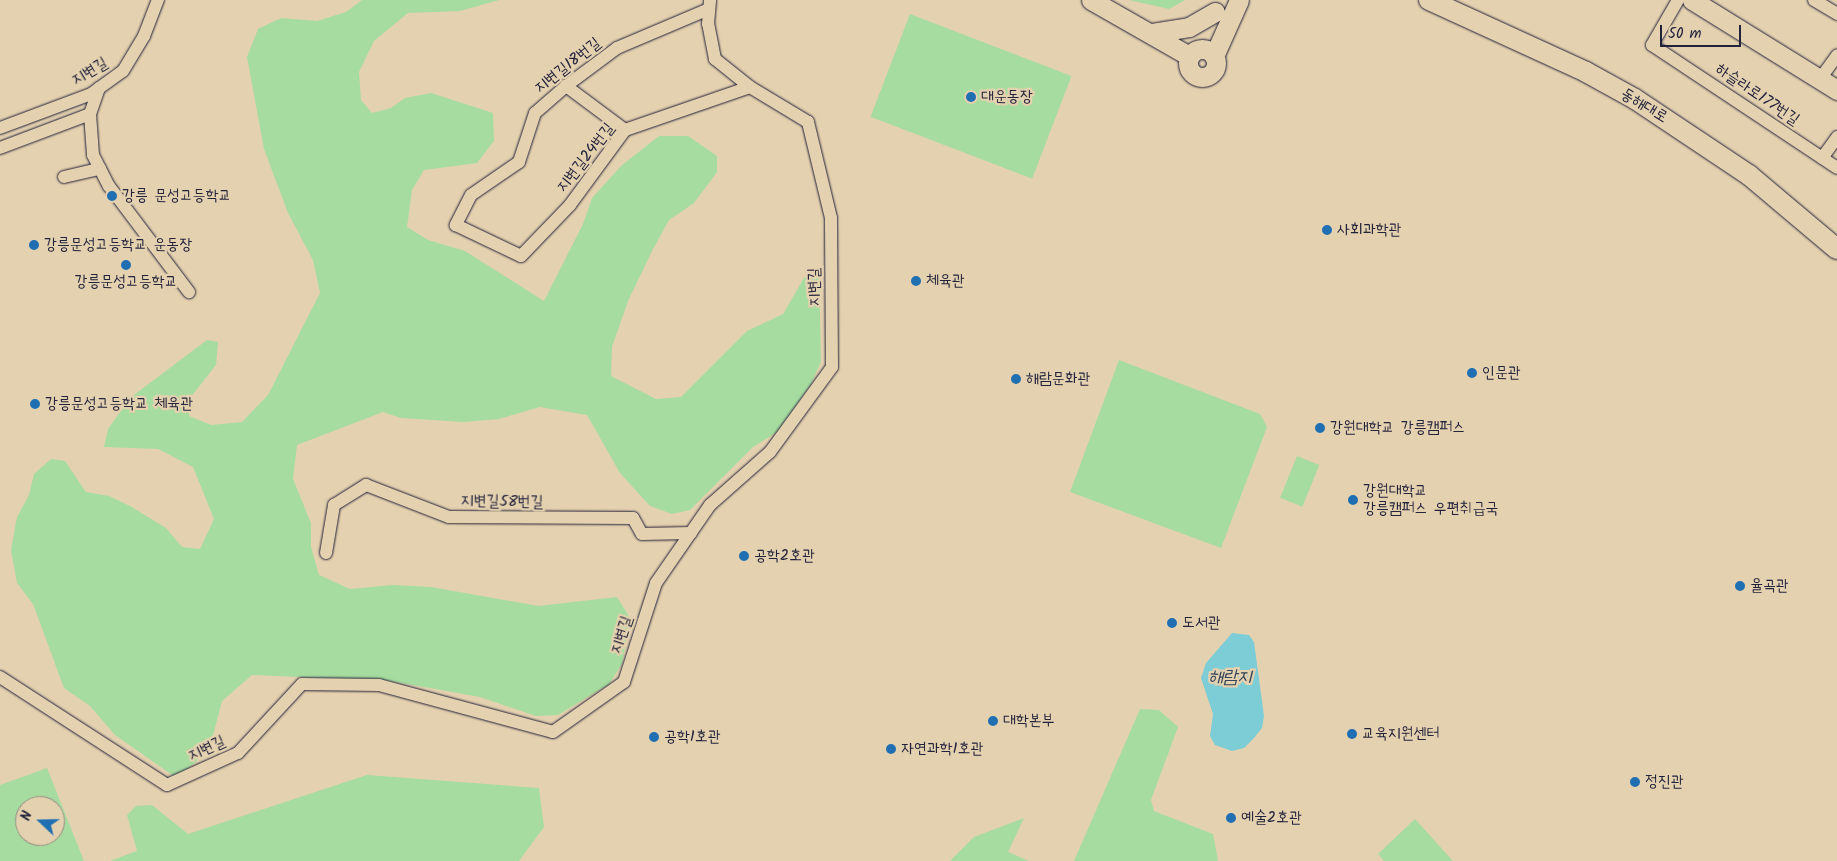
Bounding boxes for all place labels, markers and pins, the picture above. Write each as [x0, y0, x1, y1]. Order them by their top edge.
place label: 대운동장 [981, 87, 1032, 107]
marker: 대운동장 [965, 91, 977, 103]
place label: 강릉 문성고등학교 [122, 186, 231, 206]
marker: 강릉 문성고등학교 [106, 190, 118, 202]
place label: 사회과학관 [1337, 220, 1401, 240]
marker: 사회과학관 [1321, 224, 1333, 236]
place label: 강릉문성고등학교 운동장 [44, 235, 192, 255]
marker: 강릉문성고등학교 운동장 [28, 239, 40, 251]
marker: 강릉문성고등학교 [120, 259, 132, 271]
place label: 체육관 [926, 271, 965, 291]
place label: 강릉문성고등학교 [74, 272, 178, 292]
marker: 체육관 [910, 275, 922, 287]
place label: 인문관 [1482, 363, 1521, 383]
marker: 인문관 [1466, 367, 1478, 379]
place label: 해람문화관 [1026, 369, 1090, 389]
marker: 해람문화관 [1010, 373, 1022, 385]
place label: 강릉문성고등학교 체육관 [45, 394, 193, 414]
marker: 강릉문성고등학교 체육관 [29, 398, 41, 410]
place label: 강원대학교 강릉캠퍼스 [1330, 418, 1465, 438]
marker: 강원대학교 강릉캠퍼스 [1314, 422, 1326, 434]
place label: 강원대학교 강릉캠퍼스 우편취급국 [1363, 481, 1498, 519]
marker: 강원대학교 강릉캠퍼스 우편취급국 [1347, 494, 1359, 506]
place label: 공학2호관 [754, 546, 815, 566]
marker: 공학2호관 [738, 550, 750, 562]
place label: 율곡관 [1750, 576, 1789, 596]
marker: 율곡관 [1734, 580, 1746, 592]
place label: 도서관 [1182, 613, 1221, 633]
marker: 도서관 [1166, 617, 1178, 629]
place label: 대학본부 [1003, 711, 1054, 731]
marker: 대학본부 [987, 715, 999, 727]
place label: 교육지원센터 [1362, 724, 1439, 744]
place label: 공학1호관 [664, 727, 721, 747]
marker: 교육지원센터 [1346, 728, 1358, 740]
marker: 공학1호관 [648, 731, 660, 743]
place label: 자연과학1호관 [901, 739, 983, 759]
marker: 자연과학1호관 [885, 743, 897, 755]
place label: 정진관 [1645, 772, 1684, 792]
marker: 정진관 [1629, 776, 1641, 788]
place label: 예술2호관 [1241, 808, 1302, 828]
marker: 예술2호관 [1225, 812, 1237, 824]

